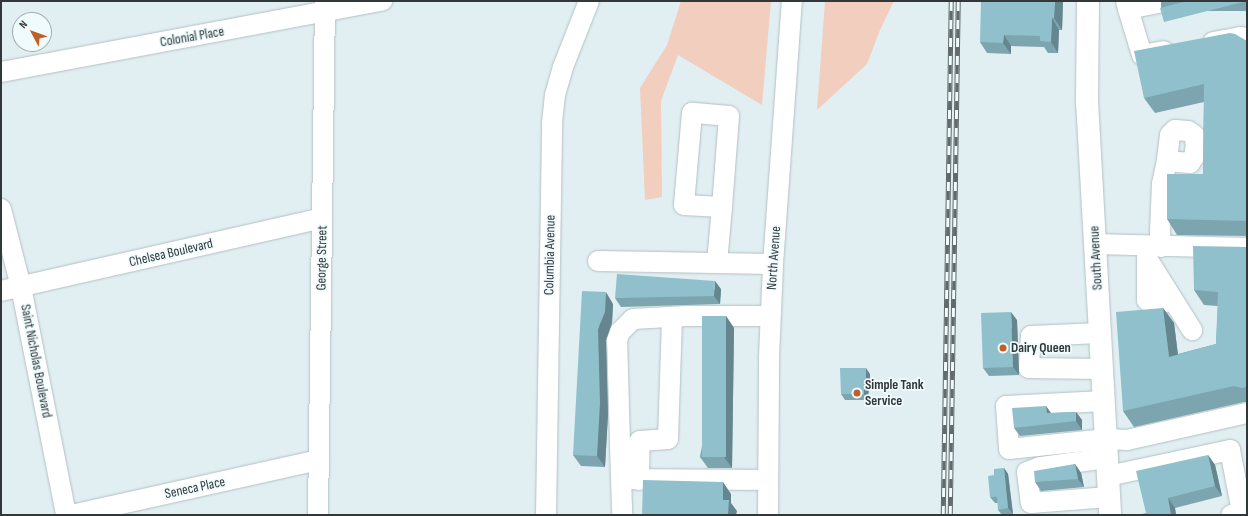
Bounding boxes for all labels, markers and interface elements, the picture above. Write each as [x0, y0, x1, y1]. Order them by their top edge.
north arrow [12, 12, 52, 52]
text: N [16, 18, 30, 31]
street label: Colonial Place [159, 23, 225, 51]
street label: Columbia Avenue [541, 215, 559, 295]
street label: George Street [313, 225, 331, 291]
street label: South Avenue [1086, 225, 1106, 291]
street label: North Avenue [763, 226, 785, 290]
street label: Chelsea Boulevard [127, 235, 215, 271]
street label: Saint Nicholas Boulevard [17, 303, 55, 419]
place label: Dairy Queen [1011, 340, 1071, 356]
marker: Dairy Queen [998, 343, 1008, 353]
place label: Simple Tank Service [865, 377, 924, 410]
marker: Simple Tank Service [852, 388, 862, 398]
street label: Seneca Place [163, 473, 227, 503]

